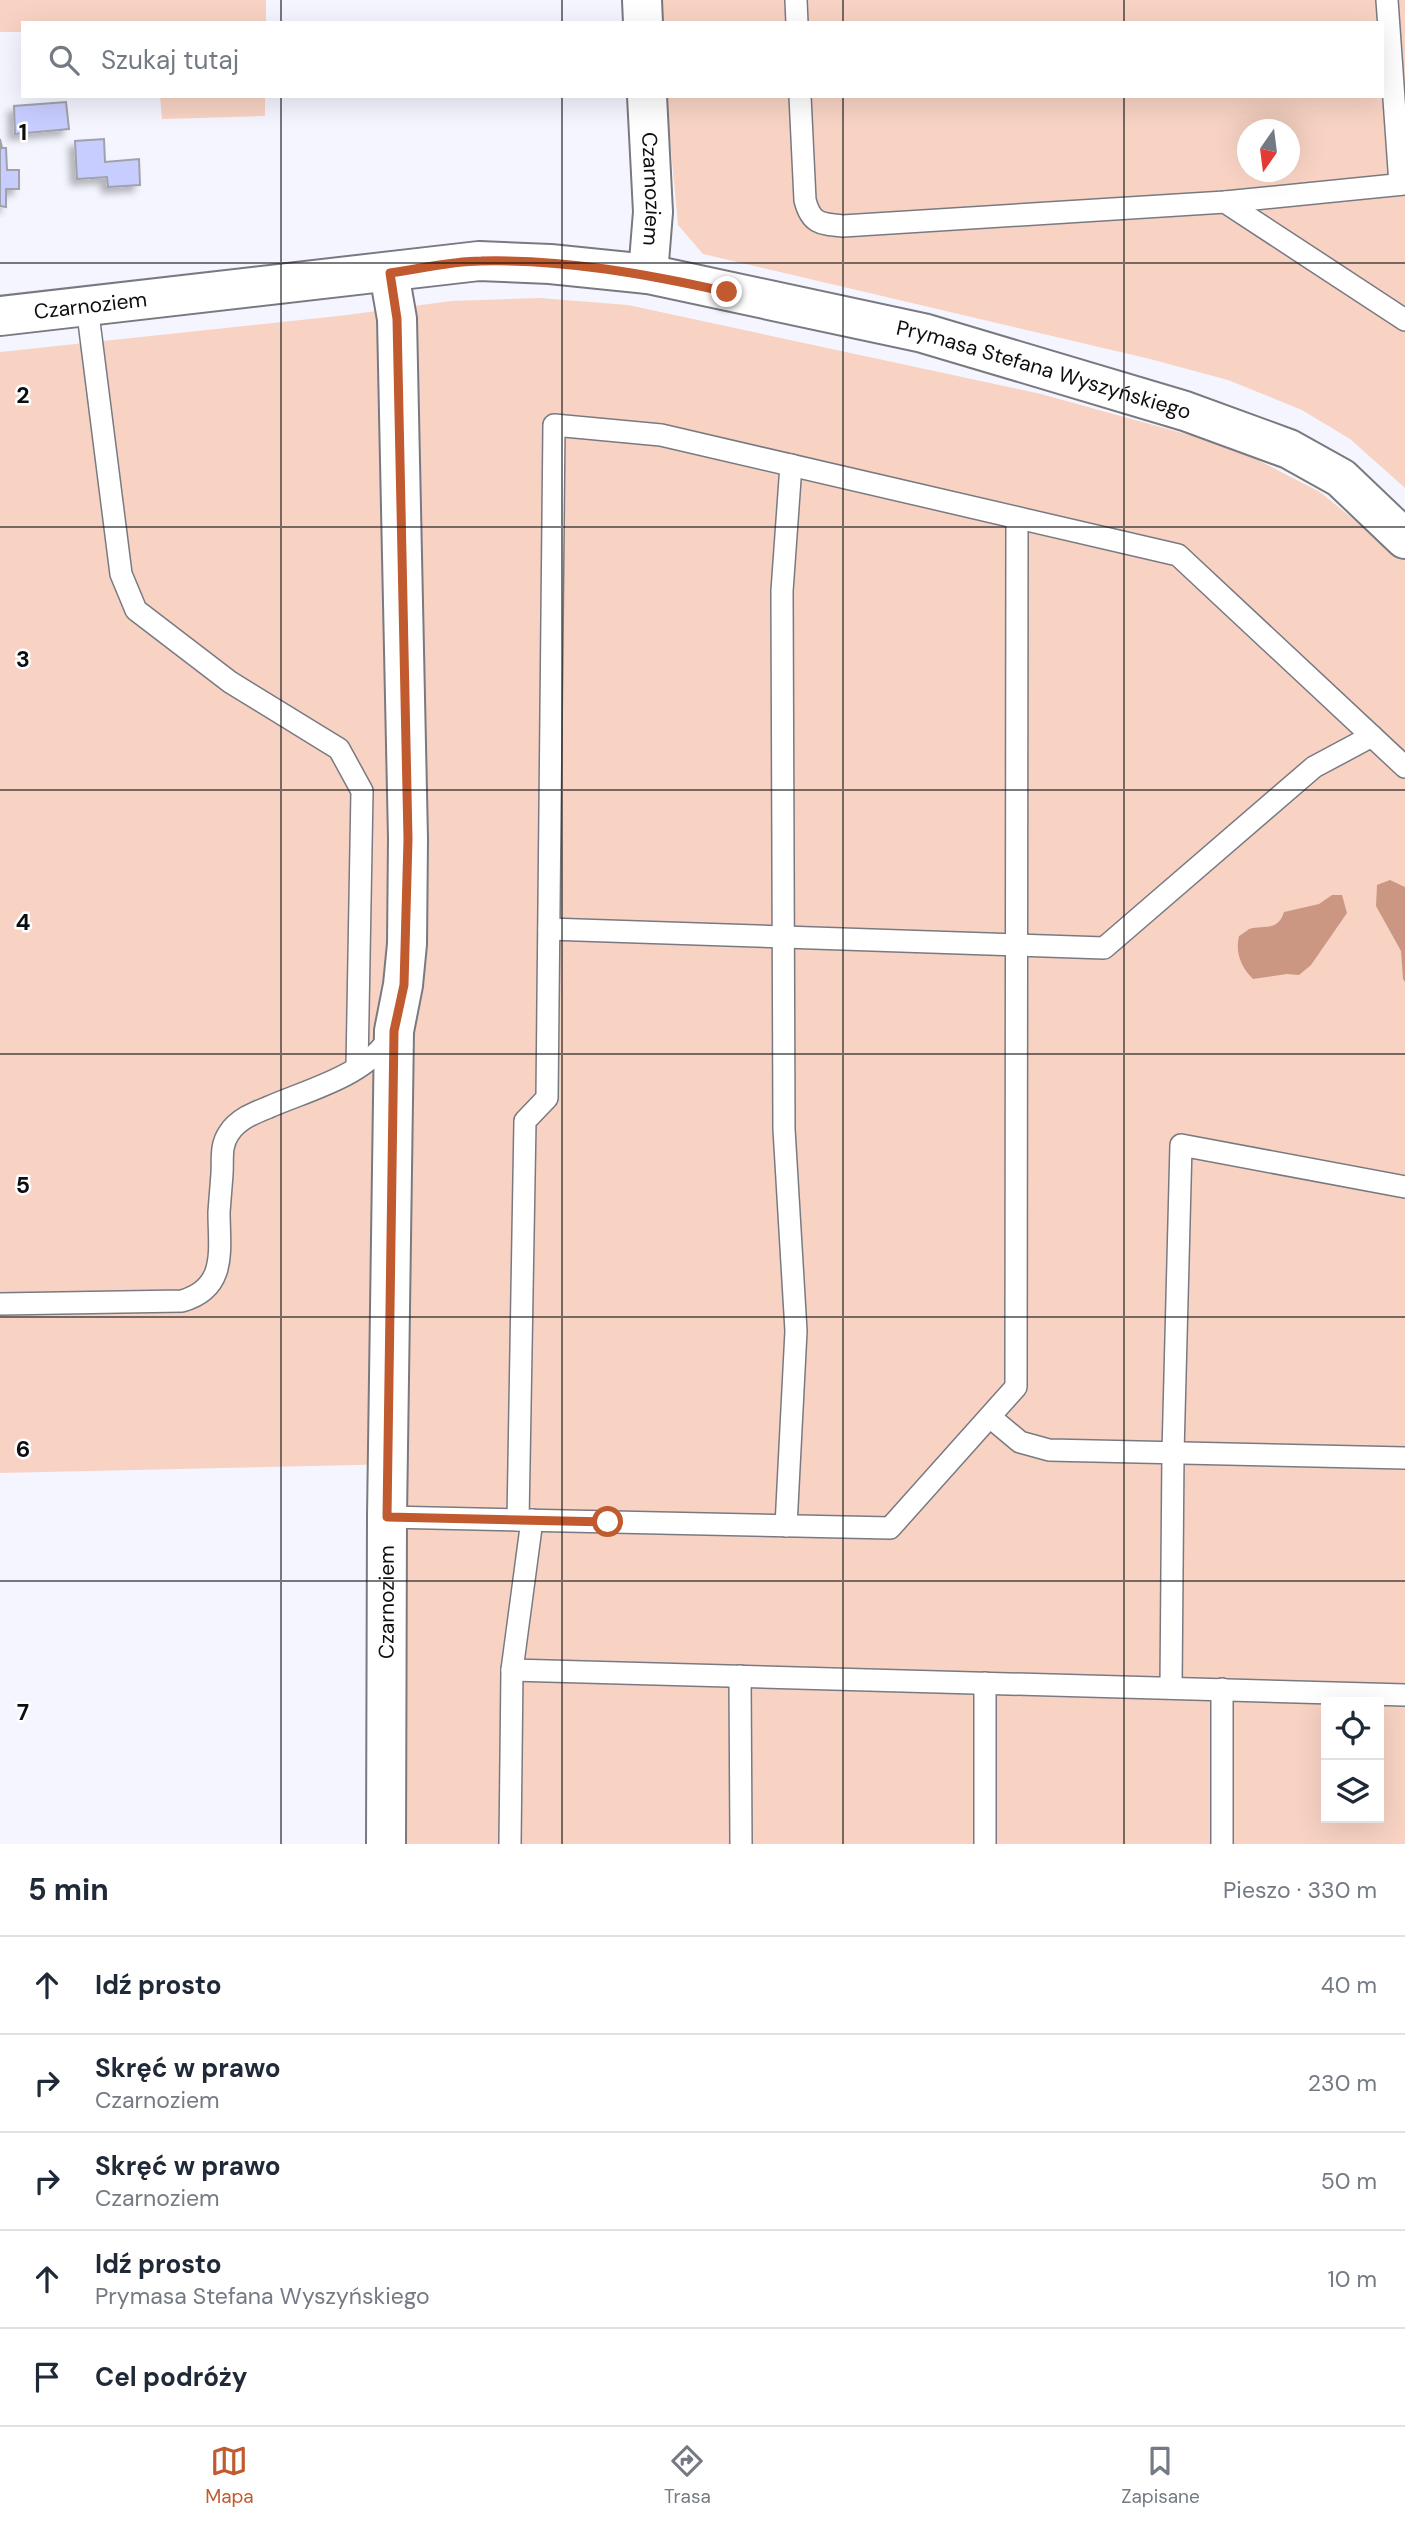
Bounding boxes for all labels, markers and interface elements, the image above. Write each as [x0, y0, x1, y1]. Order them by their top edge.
search box [21, 21, 1384, 98]
icon: search [45, 41, 83, 79]
text: Szukaj tutaj [101, 43, 239, 77]
text: 1 [19, 117, 27, 147]
north arrow [1237, 119, 1300, 182]
street label: Czarnoziem [635, 131, 667, 247]
route end [711, 276, 742, 307]
street label: Czarnoziem [32, 285, 149, 326]
street label: Prymasa Stefana Wyszyńskiego [894, 314, 1194, 426]
text: 2 [16, 380, 30, 410]
text: 3 [16, 644, 30, 674]
text: 4 [16, 907, 31, 937]
text: 5 [16, 1170, 30, 1200]
text: 6 [16, 1434, 30, 1464]
route start [592, 1506, 623, 1537]
street label: Czarnoziem [373, 1545, 401, 1659]
text: 7 [17, 1697, 29, 1727]
map controls [1321, 1697, 1384, 1823]
button: locate [1321, 1697, 1384, 1760]
button: layers [1321, 1760, 1384, 1823]
text: 5 min [28, 1870, 109, 1909]
text: Pieszo · 330 m [1223, 1875, 1377, 1905]
icon: ahead [28, 1966, 66, 2004]
text: Idź prosto [95, 1968, 222, 2002]
text: 40 m [1321, 1970, 1377, 2000]
text: Skręć w prawo [95, 2051, 281, 2085]
icon: right [28, 2064, 66, 2102]
text: 230 m [1308, 2068, 1377, 2098]
text: Czarnoziem [95, 2085, 220, 2115]
text: Skręć w prawo [95, 2149, 281, 2183]
icon: right [28, 2162, 66, 2200]
text: 50 m [1321, 2166, 1377, 2196]
text: Czarnoziem [95, 2183, 220, 2213]
text: Idź prosto [95, 2247, 222, 2281]
icon: ahead [28, 2260, 66, 2298]
text: 10 m [1327, 2264, 1377, 2294]
text: Prymasa Stefana Wyszyńskiego [95, 2281, 430, 2311]
icon: arrive [28, 2358, 66, 2396]
text: Cel podróży [95, 2360, 248, 2394]
tab: Mapa [205, 2442, 254, 2509]
tab: Trasa [664, 2442, 711, 2509]
tab: Zapisane [1121, 2442, 1200, 2509]

